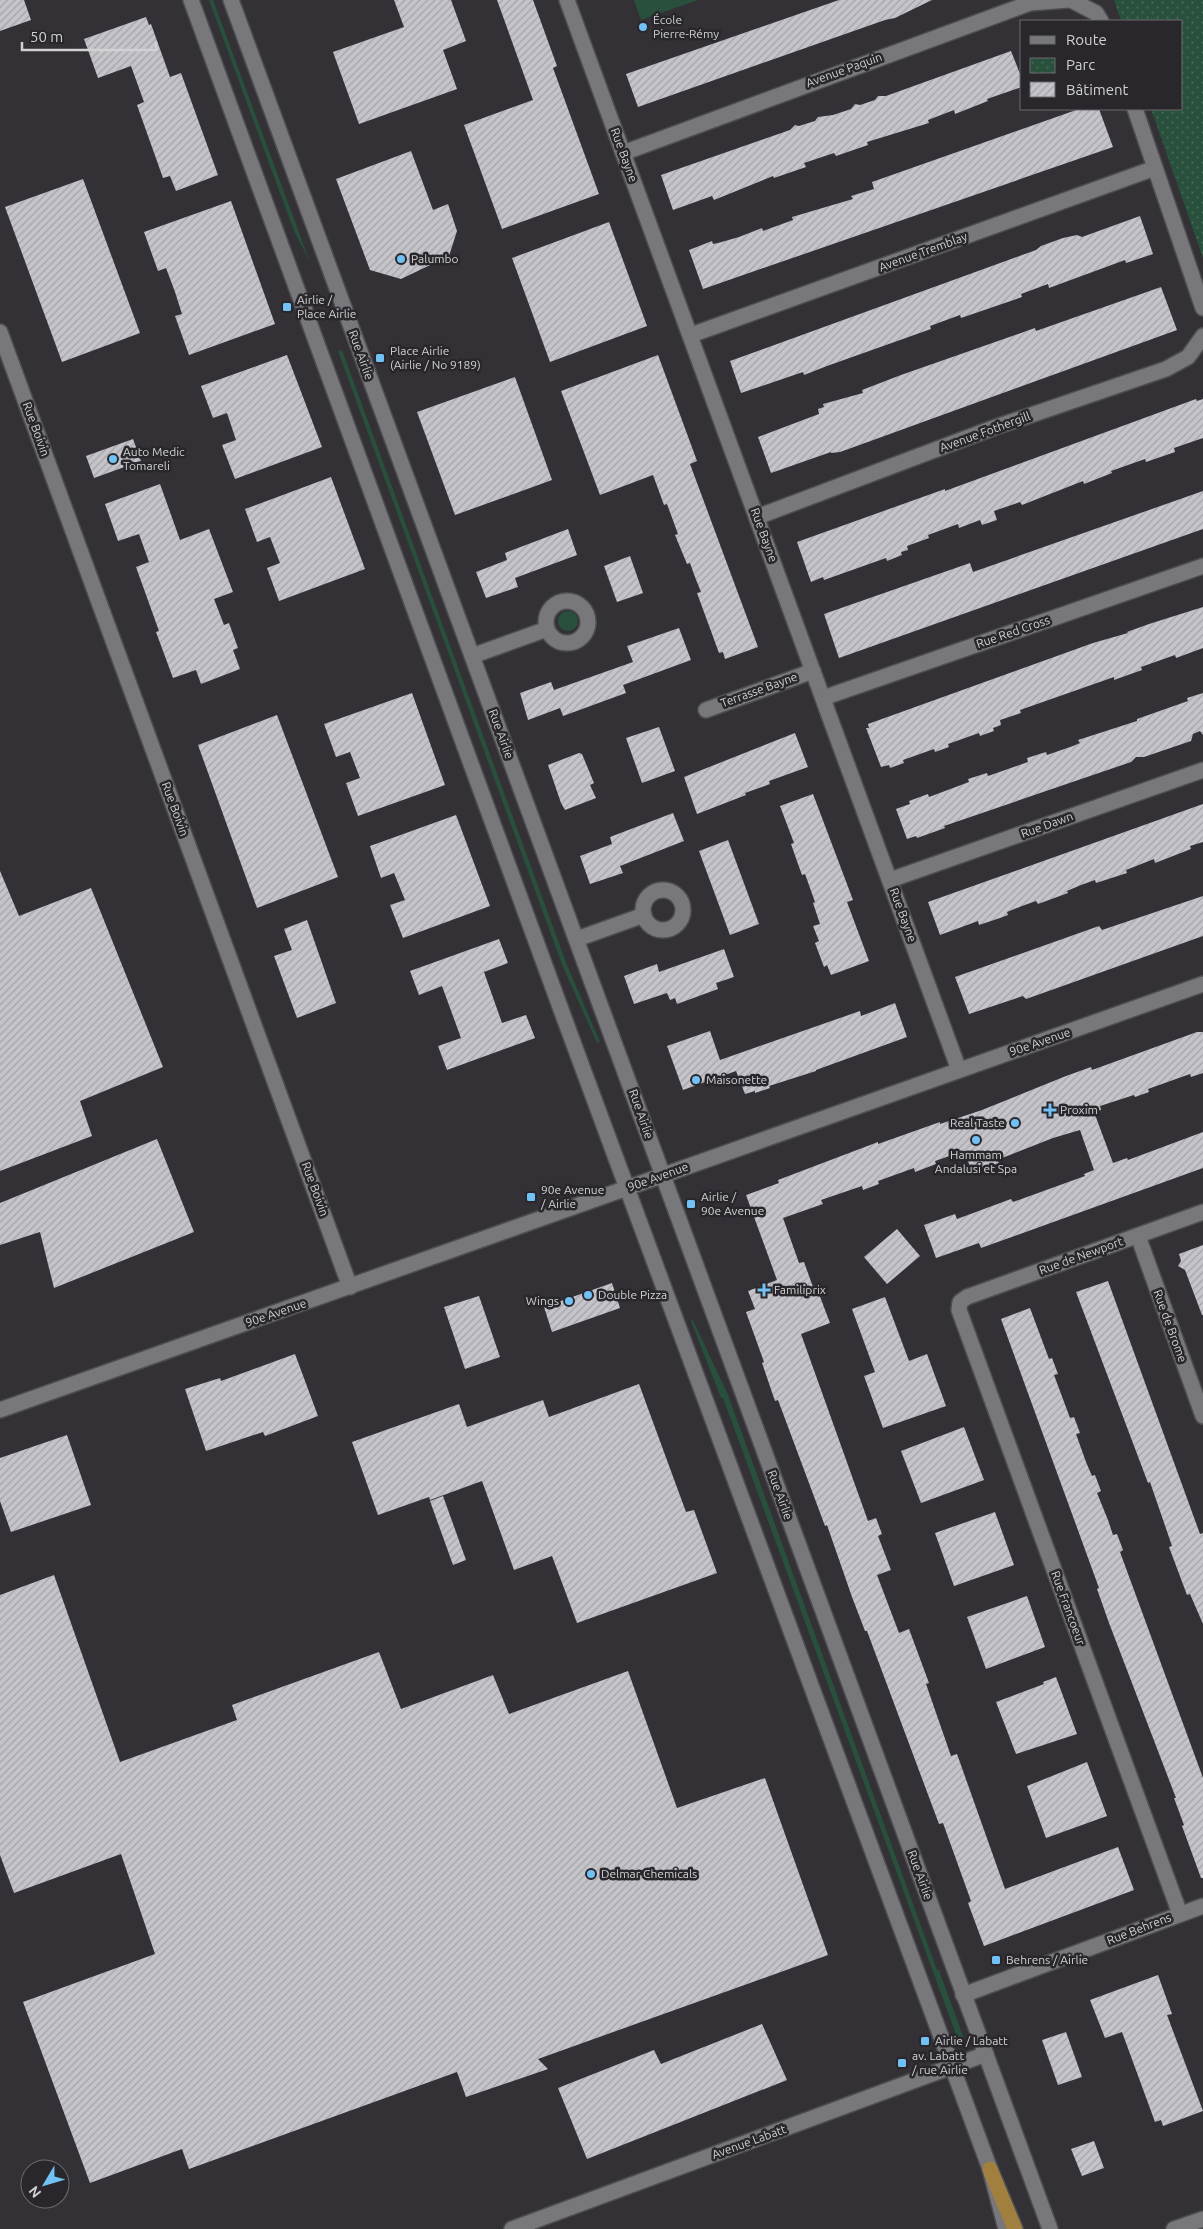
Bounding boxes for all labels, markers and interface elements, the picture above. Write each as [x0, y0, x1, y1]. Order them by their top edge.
place label: École Pierre-Rémy [653, 13, 719, 40]
scale bar [22, 20, 156, 52]
legend [1020, 20, 1183, 110]
marker: École Pierre-Rémy [637, 21, 649, 33]
text: 50 m [30, 28, 63, 45]
text: Route [1066, 31, 1107, 48]
street label: Avenue Paquin [804, 50, 884, 89]
text: Parc [1066, 56, 1095, 73]
text: Bâtiment [1066, 81, 1129, 98]
street label: Rue Bayne [609, 126, 640, 184]
street label: Avenue Tremblay [877, 229, 969, 274]
place label: Palumbo [411, 252, 459, 265]
marker: Palumbo [395, 253, 407, 265]
place label: Airlie / Place Airlie [297, 293, 356, 320]
marker: Airlie / Place Airlie [281, 301, 293, 313]
street label: Rue Airlie [347, 328, 376, 381]
place label: Place Airlie (Airlie / No 9189) [390, 344, 481, 372]
marker: Place Airlie (Airlie / No 9189) [374, 352, 386, 364]
street label: Rue Boivin [21, 400, 52, 458]
street label: Avenue Fothergill [938, 409, 1032, 454]
place label: Auto Medic Tomareli [123, 445, 185, 472]
marker: Auto Medic Tomareli [107, 453, 119, 465]
street label: Rue Bayne [749, 506, 780, 564]
street label: Rue Red Cross [974, 613, 1051, 650]
street label: Terrasse Bayne [719, 670, 799, 709]
street label: Rue Airlie [487, 707, 516, 760]
street label: Rue Boivin [160, 780, 191, 838]
street label: Rue Dawn [1019, 809, 1075, 840]
street label: Rue Bayne [888, 886, 919, 944]
street label: 90e Avenue [1008, 1025, 1072, 1058]
place label: Maisonette [706, 1073, 767, 1086]
marker: Maisonette [690, 1074, 702, 1086]
street label: Rue Airlie [627, 1087, 656, 1140]
place label: Proxim [1060, 1103, 1098, 1116]
marker: Proxim [1044, 1104, 1056, 1116]
place label: Real Taste [950, 1116, 1005, 1129]
marker: Real Taste [1009, 1117, 1021, 1129]
marker: Hammam Andalusi et Spa [970, 1134, 982, 1146]
place label: Hammam Andalusi et Spa [935, 1148, 1017, 1175]
street label: Rue Boivin [300, 1160, 331, 1218]
street label: 90e Avenue [626, 1160, 690, 1193]
place label: 90e Avenue / Airlie [540, 1183, 604, 1210]
place label: Airlie / 90e Avenue [701, 1190, 764, 1217]
marker: 90e Avenue / Airlie [525, 1191, 537, 1203]
marker: Airlie / 90e Avenue [685, 1198, 697, 1210]
street label: Rue de Newport [1037, 1234, 1125, 1277]
place label: Familiprix [774, 1283, 826, 1296]
marker: Familiprix [758, 1284, 770, 1296]
place label: Double Pizza [598, 1288, 667, 1301]
street label: Rue de Brome [1151, 1288, 1190, 1364]
marker: Double Pizza [582, 1289, 594, 1301]
place label: Wings [526, 1294, 559, 1307]
marker: Wings [563, 1295, 575, 1307]
street label: 90e Avenue [244, 1296, 308, 1329]
street label: Rue Airlie [766, 1468, 795, 1521]
street label: Rue Francoeur [1049, 1569, 1088, 1647]
street label: Rue Airlie [906, 1848, 935, 1901]
place label: Delmar Chemicals [601, 1867, 697, 1880]
marker: Delmar Chemicals [585, 1868, 597, 1880]
street label: Rue Behrens [1105, 1910, 1173, 1947]
place label: Behrens / Airlie [1006, 1953, 1088, 1966]
marker: Behrens / Airlie [990, 1954, 1002, 1966]
place label: Airlie / Labatt [935, 2034, 1008, 2047]
marker: Airlie / Labatt [919, 2035, 931, 2047]
place label: av. Labatt / rue Airlie [911, 2049, 968, 2076]
marker: av. Labatt / rue Airlie [896, 2057, 908, 2069]
street label: Avenue Labatt [710, 2122, 788, 2161]
north arrow [20, 2159, 70, 2209]
text: N [25, 2183, 44, 2201]

